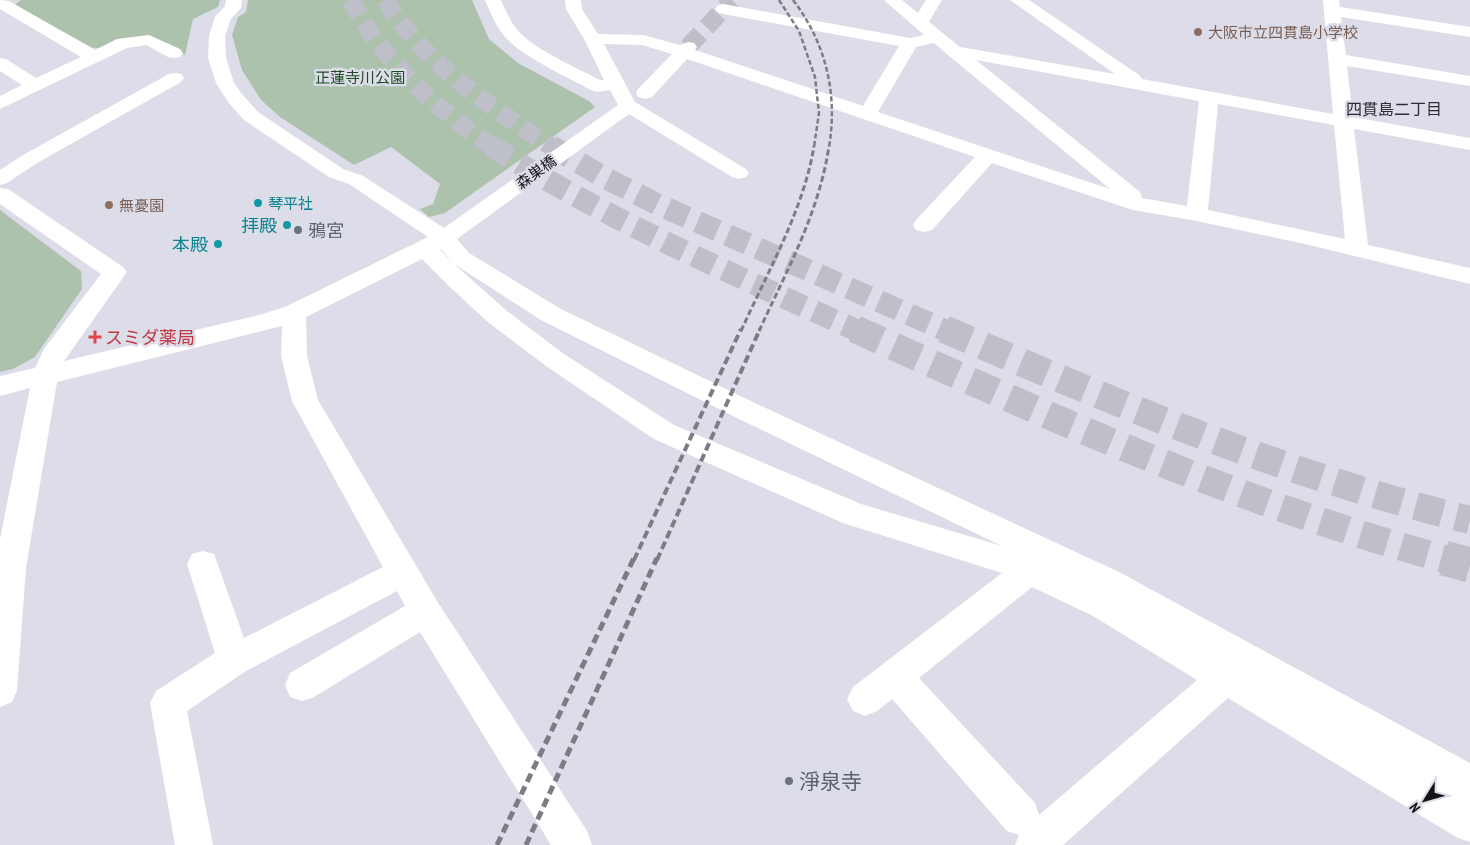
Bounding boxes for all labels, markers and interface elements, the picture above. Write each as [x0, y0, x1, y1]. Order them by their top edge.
place label: 大阪市立四貫島小学校 [1208, 23, 1358, 42]
marker: 大阪市立四貫島小学校 [1192, 26, 1204, 38]
park label: 正蓮寺川公園 [315, 68, 405, 87]
district label: 四貫島二丁目 [1346, 99, 1442, 119]
street label: 森巣橋 [512, 151, 560, 193]
place label: 琴平社 [268, 194, 313, 213]
place label: 無憂園 [119, 196, 164, 215]
marker: 琴平社 [252, 197, 264, 209]
marker: 無憂園 [103, 199, 115, 211]
place label: 拝殿 [241, 214, 277, 237]
marker: 拝殿 [281, 219, 293, 231]
place label: 鴉宮 [308, 219, 344, 242]
marker: 鴉宮 [292, 224, 304, 236]
place label: 本殿 [172, 233, 208, 256]
marker: 本殿 [212, 238, 224, 250]
place label: スミダ薬局 [105, 326, 195, 349]
marker: スミダ薬局 [89, 331, 101, 343]
place label: 淨泉寺 [799, 768, 862, 795]
marker: 淨泉寺 [783, 775, 795, 787]
north arrow [1400, 775, 1450, 825]
text: N [1405, 799, 1424, 816]

